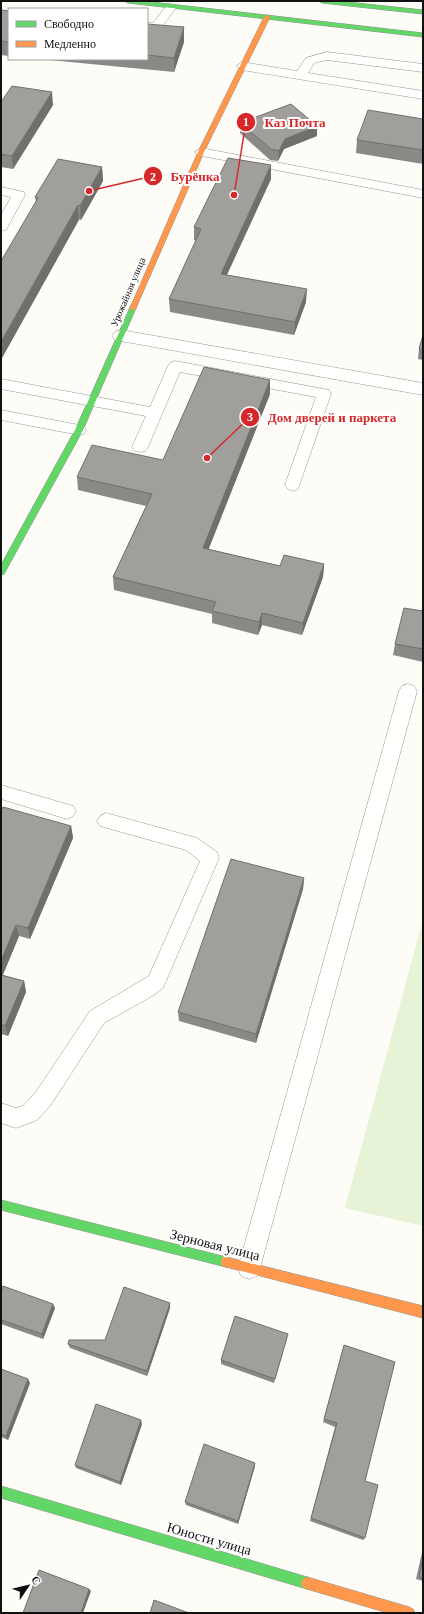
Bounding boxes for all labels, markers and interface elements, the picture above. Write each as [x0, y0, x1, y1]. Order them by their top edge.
legend [8, 8, 148, 60]
text: Свободно [44, 17, 94, 31]
text: Медленно [44, 37, 96, 51]
callout: Каз Почта [236, 110, 333, 135]
text: 1 [243, 115, 249, 129]
text: Каз Почта [265, 115, 326, 130]
callout: Бурёнка [143, 164, 228, 189]
text: Бурёнка [170, 169, 220, 184]
text: 2 [150, 170, 156, 184]
street label: Урожайная улица [108, 255, 148, 328]
callout: Дом дверей и паркета [240, 405, 405, 430]
text: 3 [247, 410, 253, 424]
text: Дом дверей и паркета [268, 410, 397, 425]
street label: Зерновая улица [169, 1227, 262, 1264]
street label: Юности улица [165, 1520, 254, 1558]
north arrow [8, 1566, 48, 1606]
text: С [29, 1574, 43, 1587]

